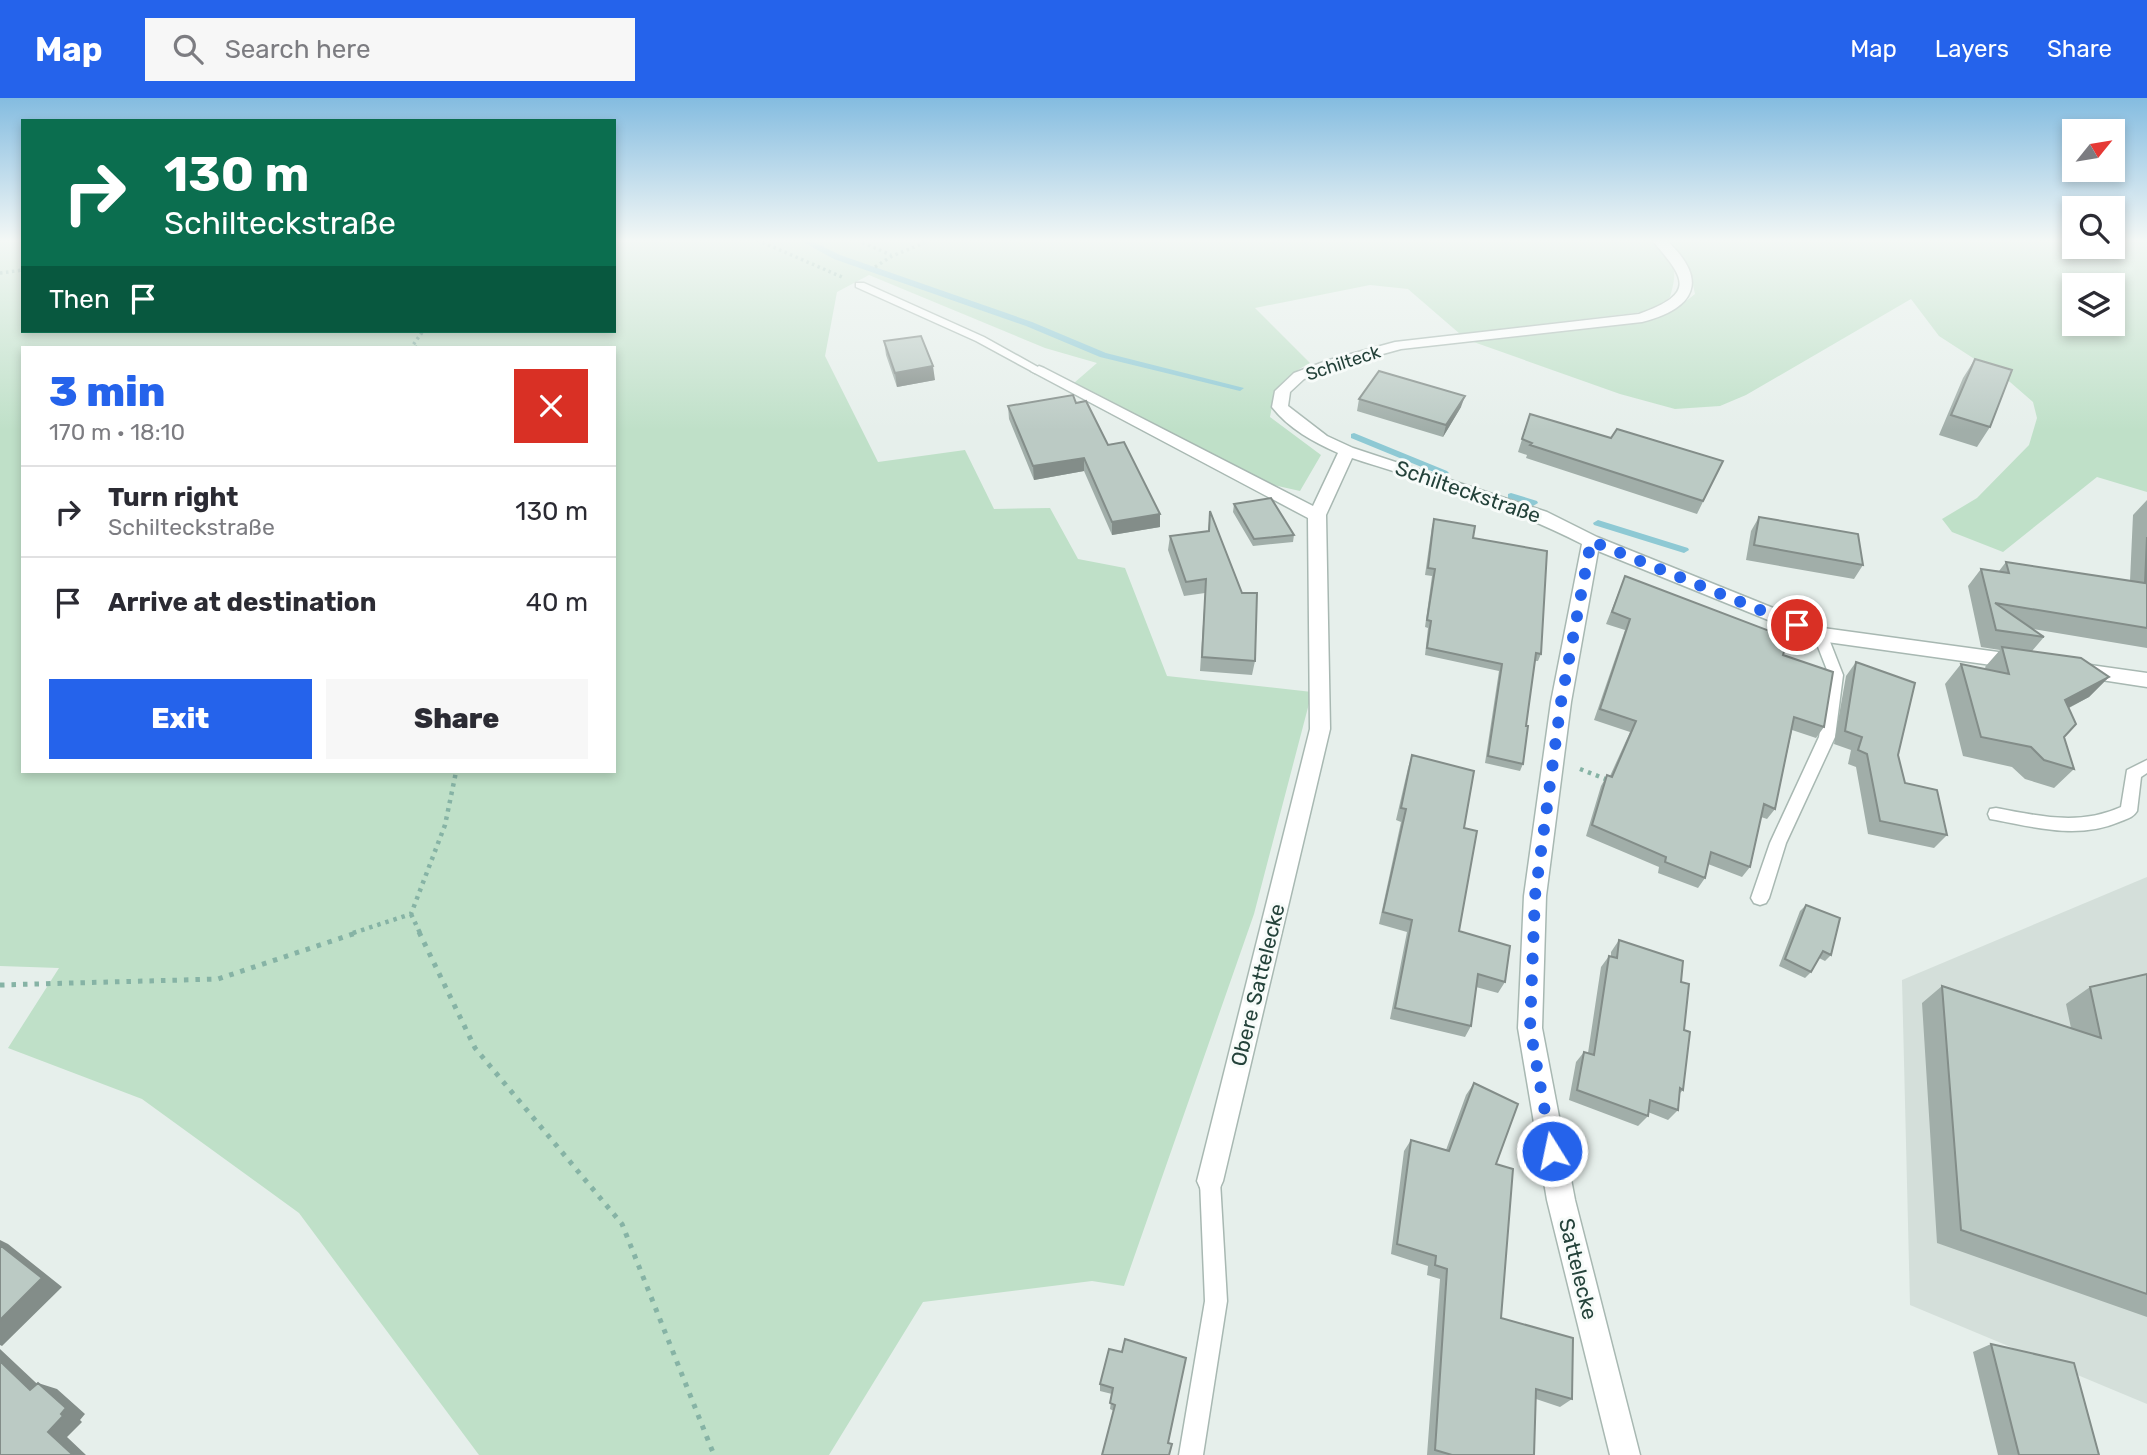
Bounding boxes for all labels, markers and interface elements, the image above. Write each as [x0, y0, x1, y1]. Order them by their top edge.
search box [145, 18, 635, 81]
text: Map [35, 30, 103, 69]
icon: search [169, 30, 207, 68]
text: Search here [225, 34, 370, 65]
text: Map [1850, 35, 1897, 63]
text: Layers [1935, 35, 2009, 63]
text: Share [2047, 35, 2112, 63]
north arrow [2062, 119, 2124, 182]
map controls [2062, 119, 2125, 336]
text: 130 m [164, 145, 309, 203]
icon: right [49, 147, 140, 238]
button: search [2062, 196, 2125, 259]
text: Schilteckstraße [164, 204, 396, 242]
button: layers [2062, 273, 2125, 336]
icon: arrive [124, 280, 162, 318]
text: Then [49, 284, 110, 315]
street label: Schilteck [1303, 340, 1384, 385]
text: 3 min [49, 367, 165, 417]
button: close [514, 369, 588, 443]
text: 170 m · 18:10 [49, 418, 185, 446]
street label: Schilteckstraße [1392, 455, 1544, 528]
text: Turn right [108, 482, 238, 513]
icon: right [49, 493, 87, 531]
text: 130 m [515, 496, 588, 527]
text: Schilteckstraße [108, 513, 275, 541]
icon: arrive [49, 584, 87, 622]
text: Arrive at destination [108, 587, 376, 618]
text: 40 m [526, 587, 588, 618]
pin [1767, 595, 1827, 655]
icon: arrive [1778, 606, 1816, 644]
button: Exit [49, 679, 312, 759]
button: Share [326, 679, 588, 759]
street label: Obere Sattelecke [1225, 901, 1290, 1069]
position arrow [1515, 1114, 1589, 1188]
street label: Sattelecke [1554, 1216, 1603, 1322]

